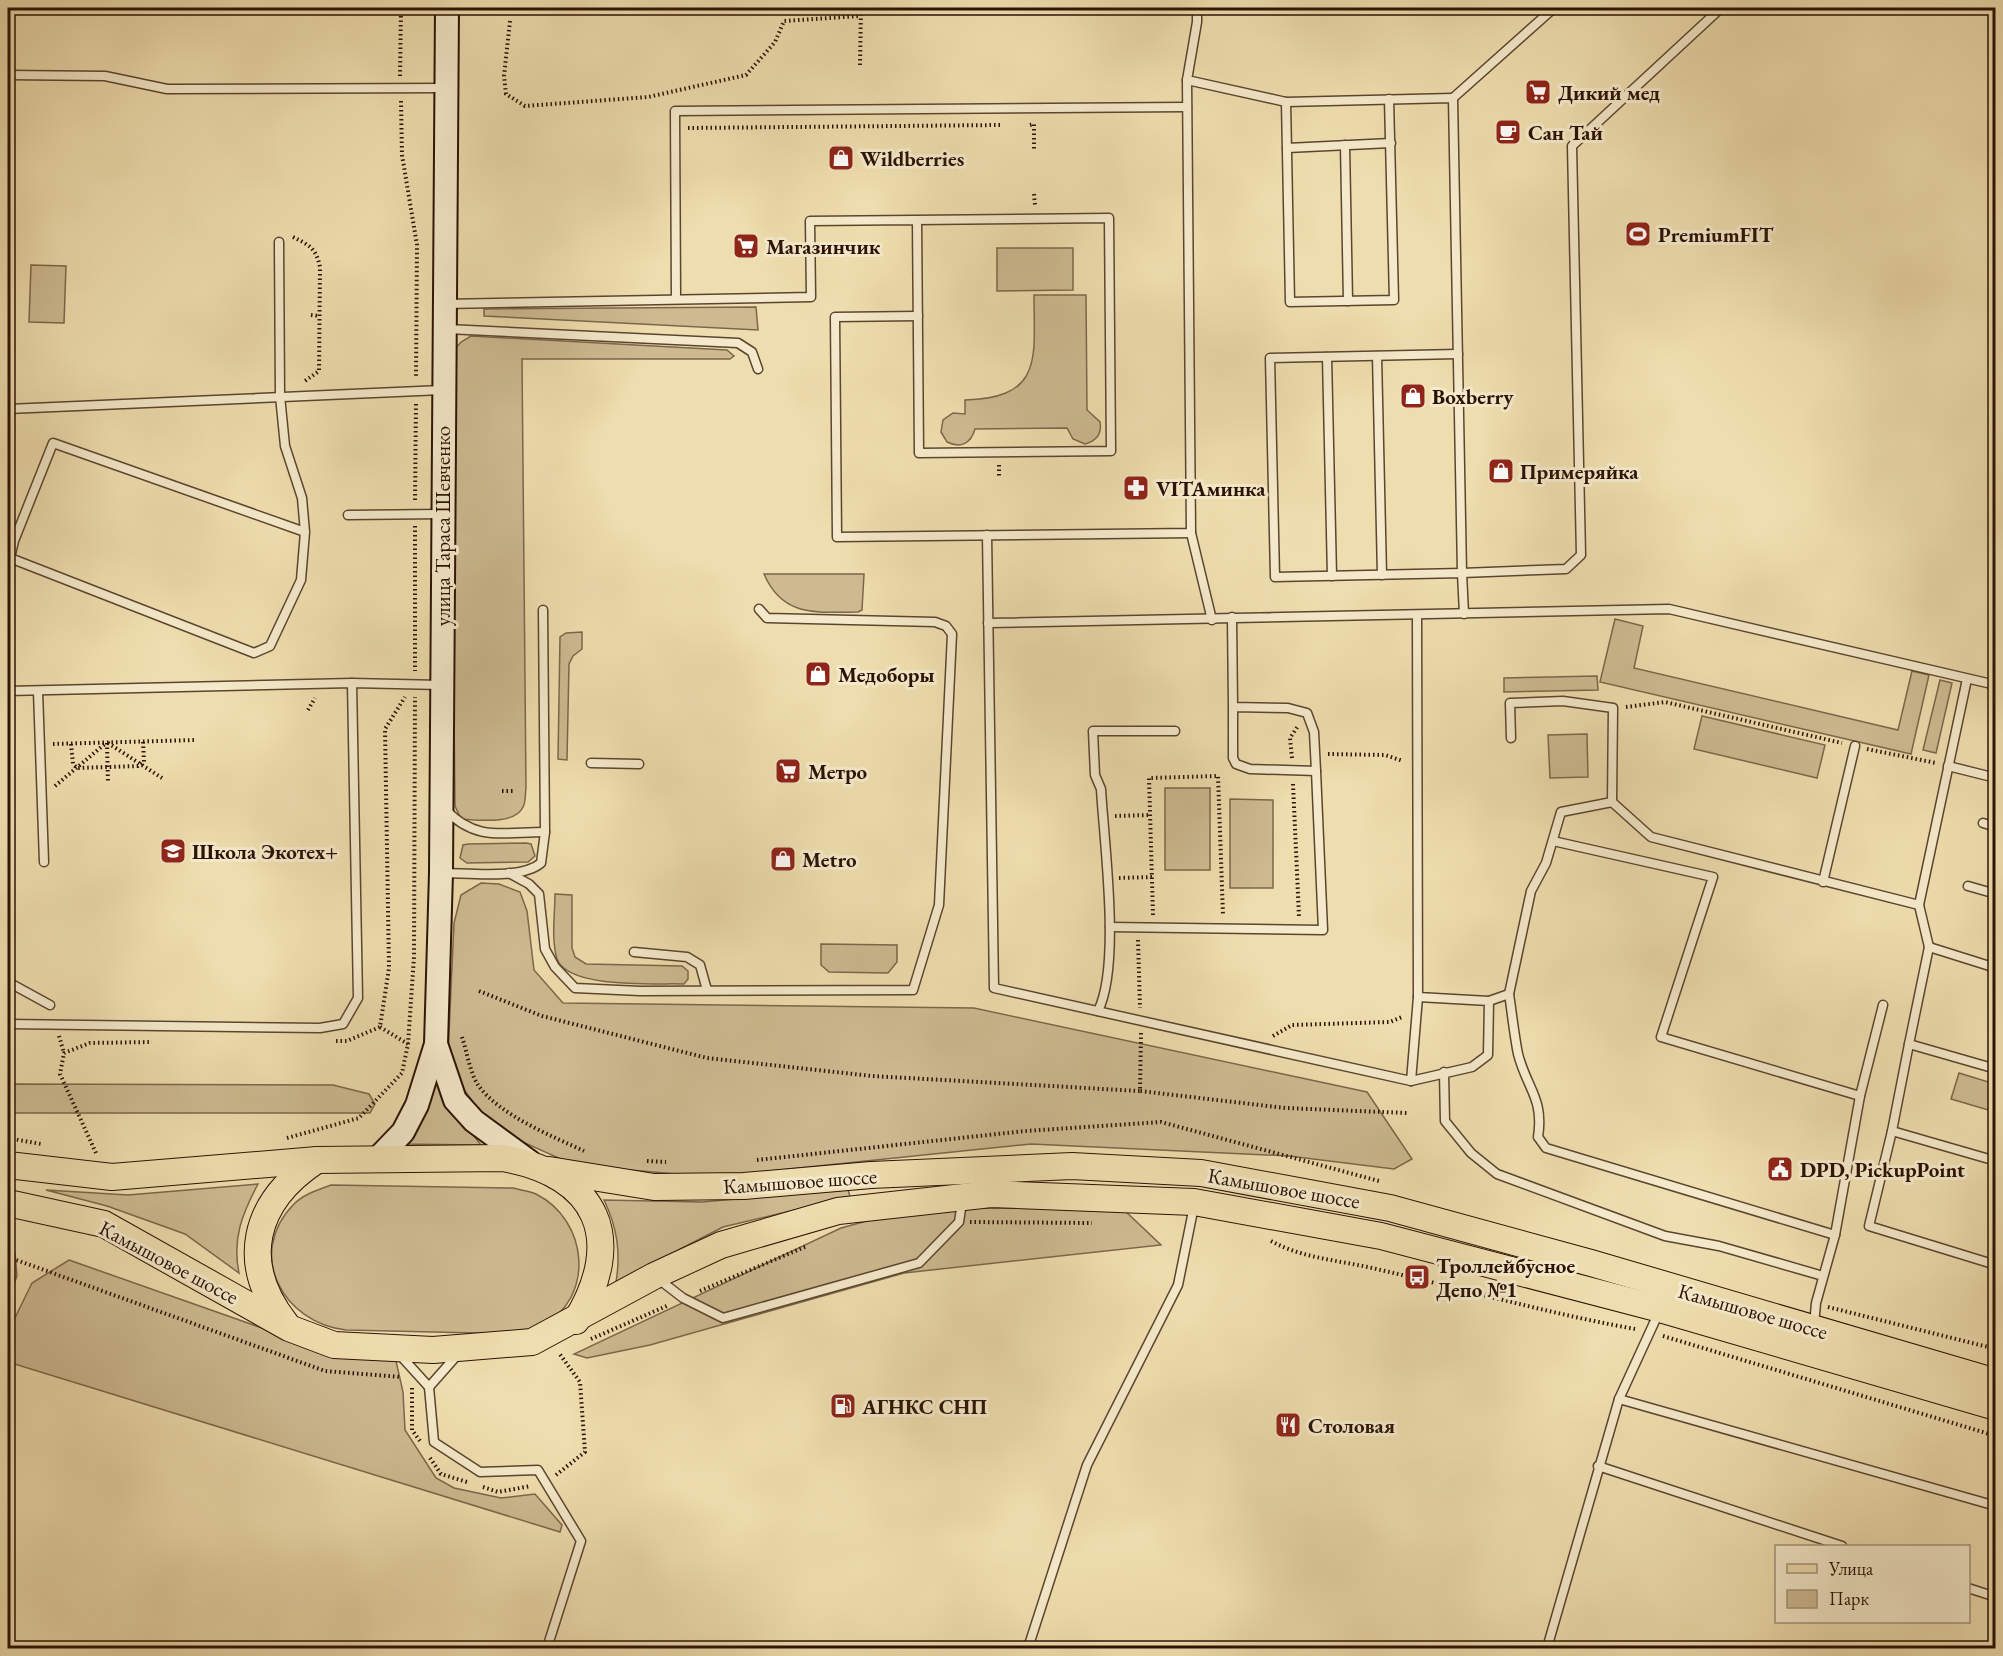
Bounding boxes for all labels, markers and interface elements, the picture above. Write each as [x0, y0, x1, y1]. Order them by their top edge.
supermarket icon: Дикий мед [1523, 77, 1553, 107]
place label: Дикий мед [1558, 79, 1660, 106]
cafe icon: Сан Тай [1493, 117, 1523, 147]
place label: Сан Тай [1528, 119, 1603, 146]
shop icon: Wildberries [826, 143, 856, 173]
place label: Wildberries [860, 145, 964, 172]
sports icon: PremiumFIT [1623, 219, 1653, 249]
place label: PremiumFIT [1658, 221, 1774, 248]
supermarket icon: Магазинчик [731, 231, 761, 261]
place label: Магазинчик [766, 233, 881, 260]
shop icon: Boxberry [1398, 381, 1428, 411]
place label: Boxberry [1432, 383, 1514, 410]
street label: улица Тараса Шевченко [429, 426, 456, 626]
shop icon: Примеряйка [1486, 456, 1516, 486]
place label: Примеряйка [1520, 458, 1639, 485]
pharmacy icon: VITAминка [1121, 473, 1151, 503]
place label: VITAминка [1156, 475, 1266, 502]
shop icon: Медоборы [803, 659, 833, 689]
place label: Медоборы [838, 661, 934, 688]
supermarket icon: Метро [773, 756, 803, 786]
place label: Метро [808, 758, 868, 785]
school or university icon: Школа Экотех+ [158, 836, 188, 866]
place label: Школа Экотех+ [192, 838, 338, 865]
shop icon: Metro [768, 844, 798, 874]
place label: Metro [802, 846, 857, 873]
public building icon: DPD, PickupPoint [1765, 1154, 1795, 1184]
place label: DPD, PickupPoint [1800, 1156, 1965, 1183]
street label: Камышовое шоссе [1206, 1161, 1362, 1215]
street label: Камышовое шоссе [722, 1162, 878, 1200]
street label: Камышовое шоссе [95, 1214, 243, 1310]
place label: Троллейбусное Депо №1 [1436, 1252, 1575, 1303]
bus stop icon: Троллейбусное Депо №1 [1402, 1262, 1432, 1292]
street label: Камышовое шоссе [1675, 1277, 1831, 1345]
fuel station icon: АГНКС СНП [828, 1391, 858, 1421]
place label: АГНКС СНП [861, 1393, 987, 1420]
restaurant icon: Столовая [1273, 1410, 1303, 1440]
place label: Столовая [1308, 1412, 1395, 1439]
legend [1775, 1545, 1970, 1623]
text: Улица [1828, 1557, 1874, 1580]
text: Парк [1829, 1587, 1869, 1610]

